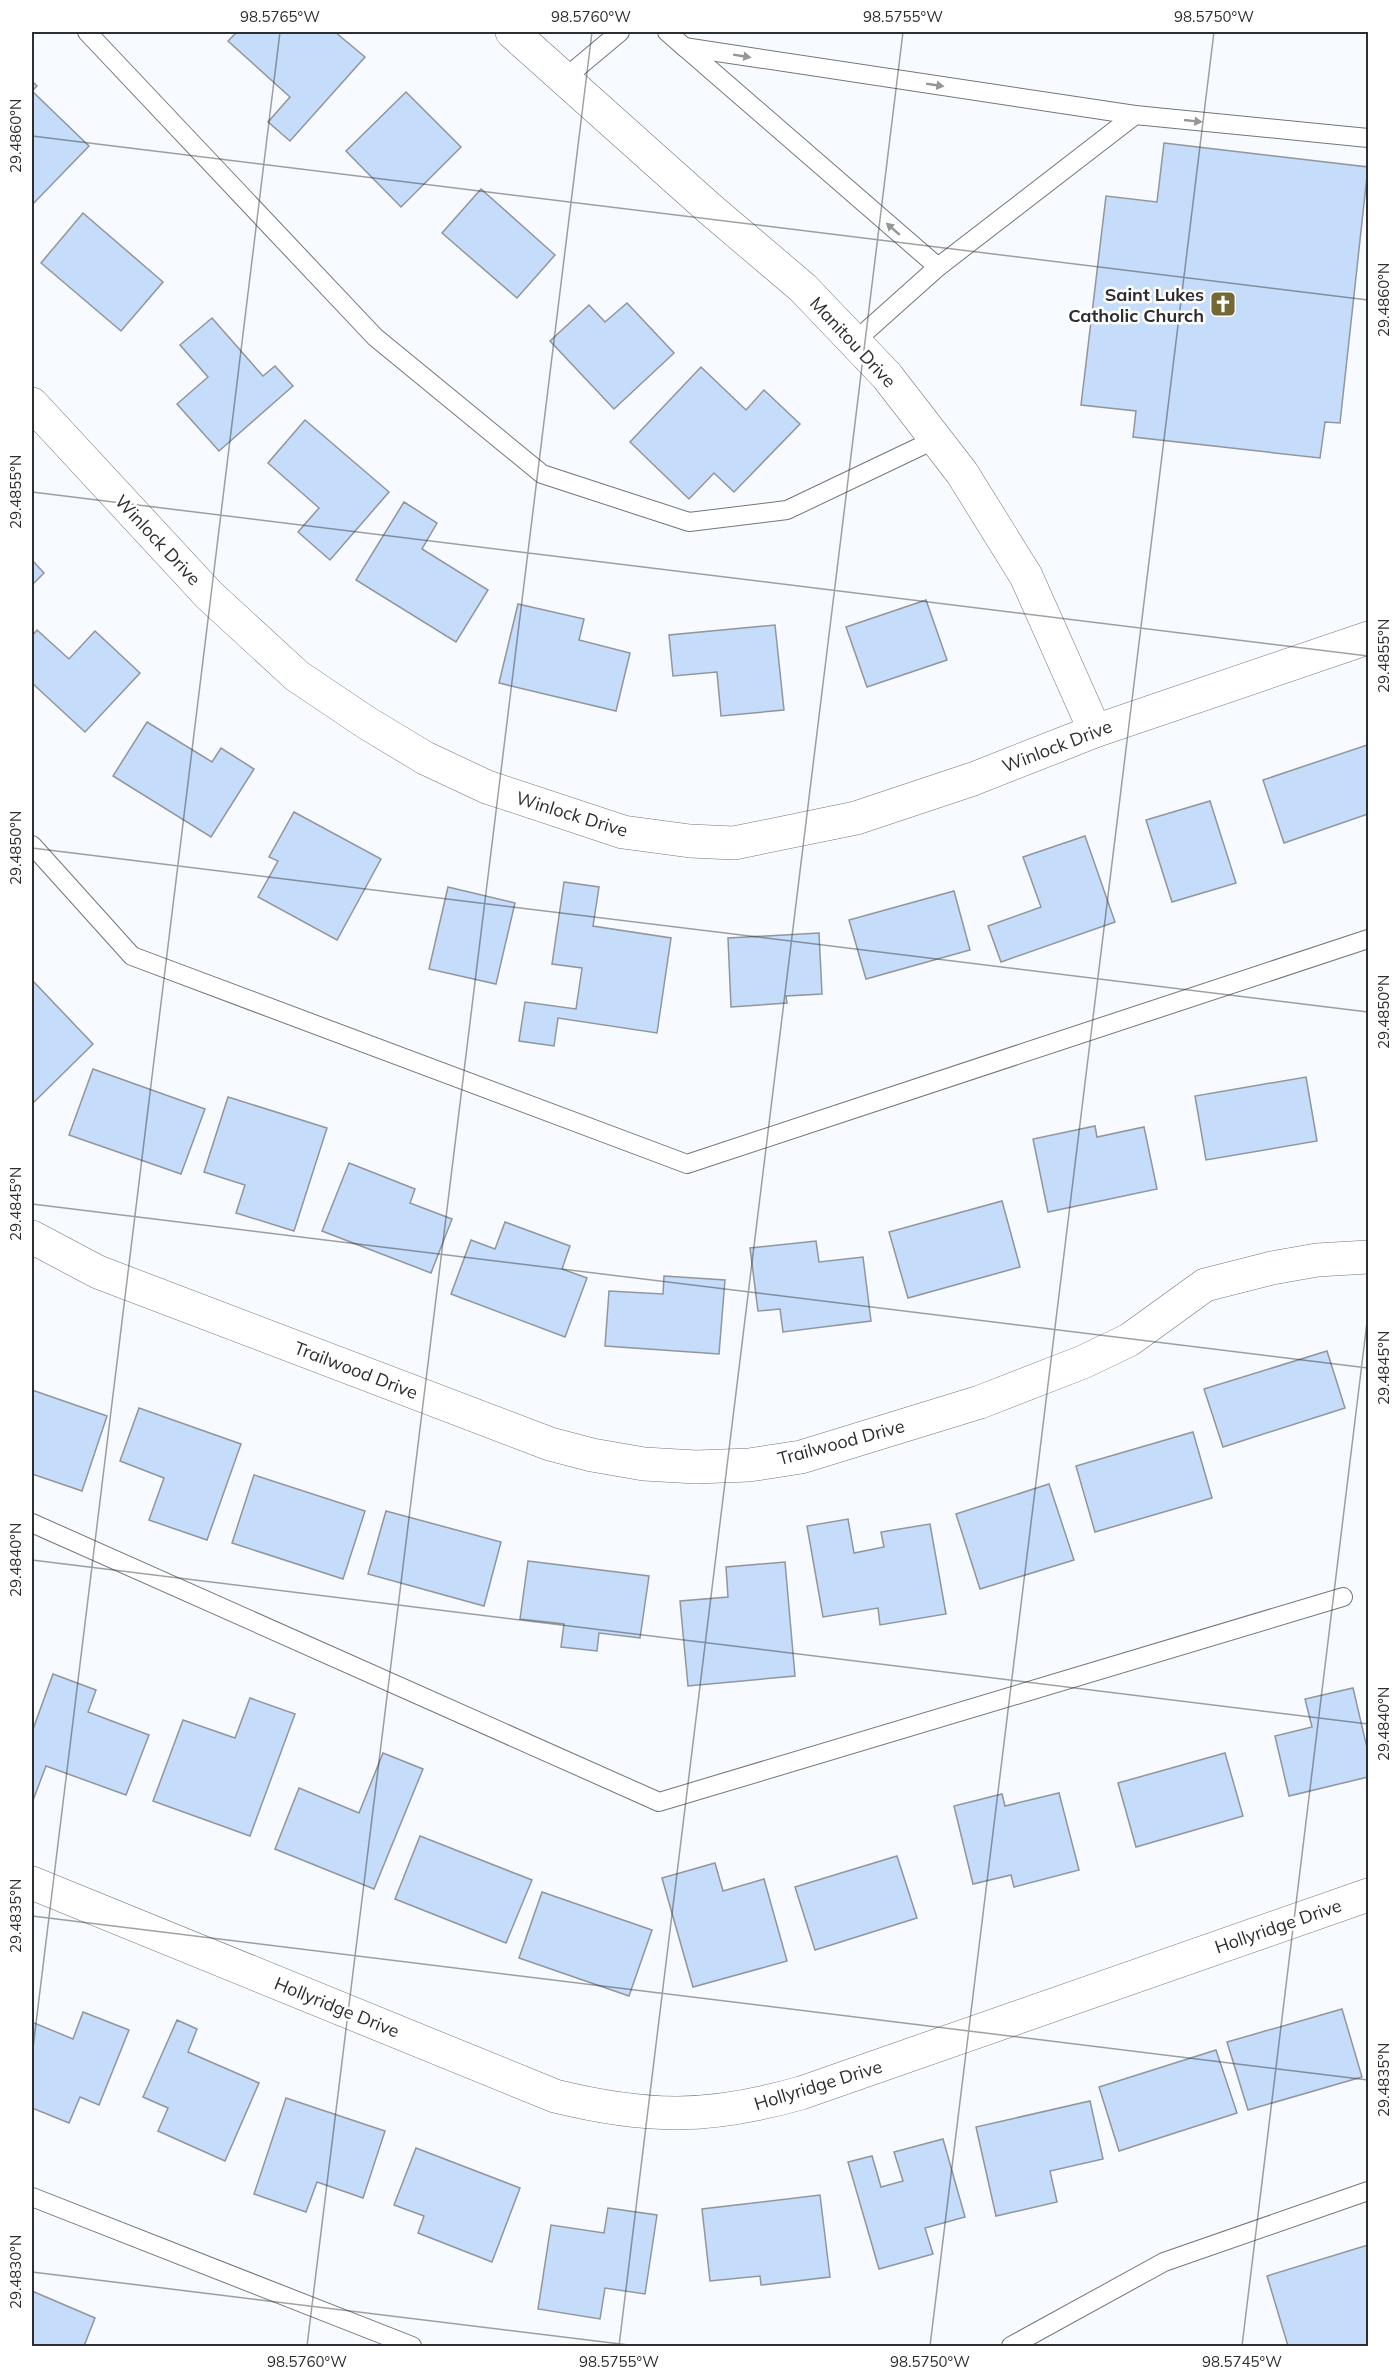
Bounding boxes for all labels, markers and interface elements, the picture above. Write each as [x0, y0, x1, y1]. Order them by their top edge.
text: 98.5765°W [240, 7, 320, 26]
text: 98.5760°W [551, 7, 631, 26]
text: 98.5755°W [863, 7, 943, 26]
text: 98.5750°W [1174, 7, 1254, 26]
one-way arrow [733, 51, 752, 60]
one-way arrow [926, 80, 945, 89]
text: 29.4860°N [6, 99, 25, 173]
one-way arrow [1184, 116, 1203, 126]
one-way arrow [886, 222, 901, 236]
text: 29.4860°N [1374, 263, 1393, 337]
place label: Saint Lukes Catholic Church [1068, 283, 1204, 327]
church icon: Saint Lukes Catholic Church [1208, 289, 1238, 319]
street label: Manitou Drive [805, 292, 901, 392]
text: 29.4855°N [6, 455, 25, 529]
street label: Winlock Drive [110, 490, 206, 590]
text: 29.4855°N [1374, 619, 1393, 693]
street label: Winlock Drive [999, 715, 1115, 777]
street label: Winlock Drive [513, 786, 631, 842]
text: 29.4850°N [6, 811, 25, 885]
text: 29.4850°N [1374, 975, 1393, 1049]
text: 29.4845°N [6, 1167, 25, 1241]
text: 29.4845°N [1374, 1331, 1393, 1405]
street label: Trailwood Drive [291, 1336, 421, 1404]
street label: Trailwood Drive [775, 1414, 907, 1470]
text: 29.4840°N [6, 1523, 25, 1597]
text: 29.4840°N [1374, 1687, 1393, 1761]
text: 29.4835°N [6, 1879, 25, 1953]
street label: Hollyridge Drive [1212, 1894, 1344, 1958]
street label: Hollyridge Drive [271, 1971, 403, 2043]
text: 29.4835°N [1374, 2043, 1393, 2117]
street label: Hollyridge Drive [751, 2055, 885, 2115]
text: 29.4830°N [6, 2235, 25, 2309]
text: 98.5760°W [267, 2352, 347, 2371]
text: 98.5755°W [579, 2352, 659, 2371]
text: 98.5750°W [890, 2352, 970, 2371]
text: 98.5745°W [1202, 2352, 1282, 2371]

